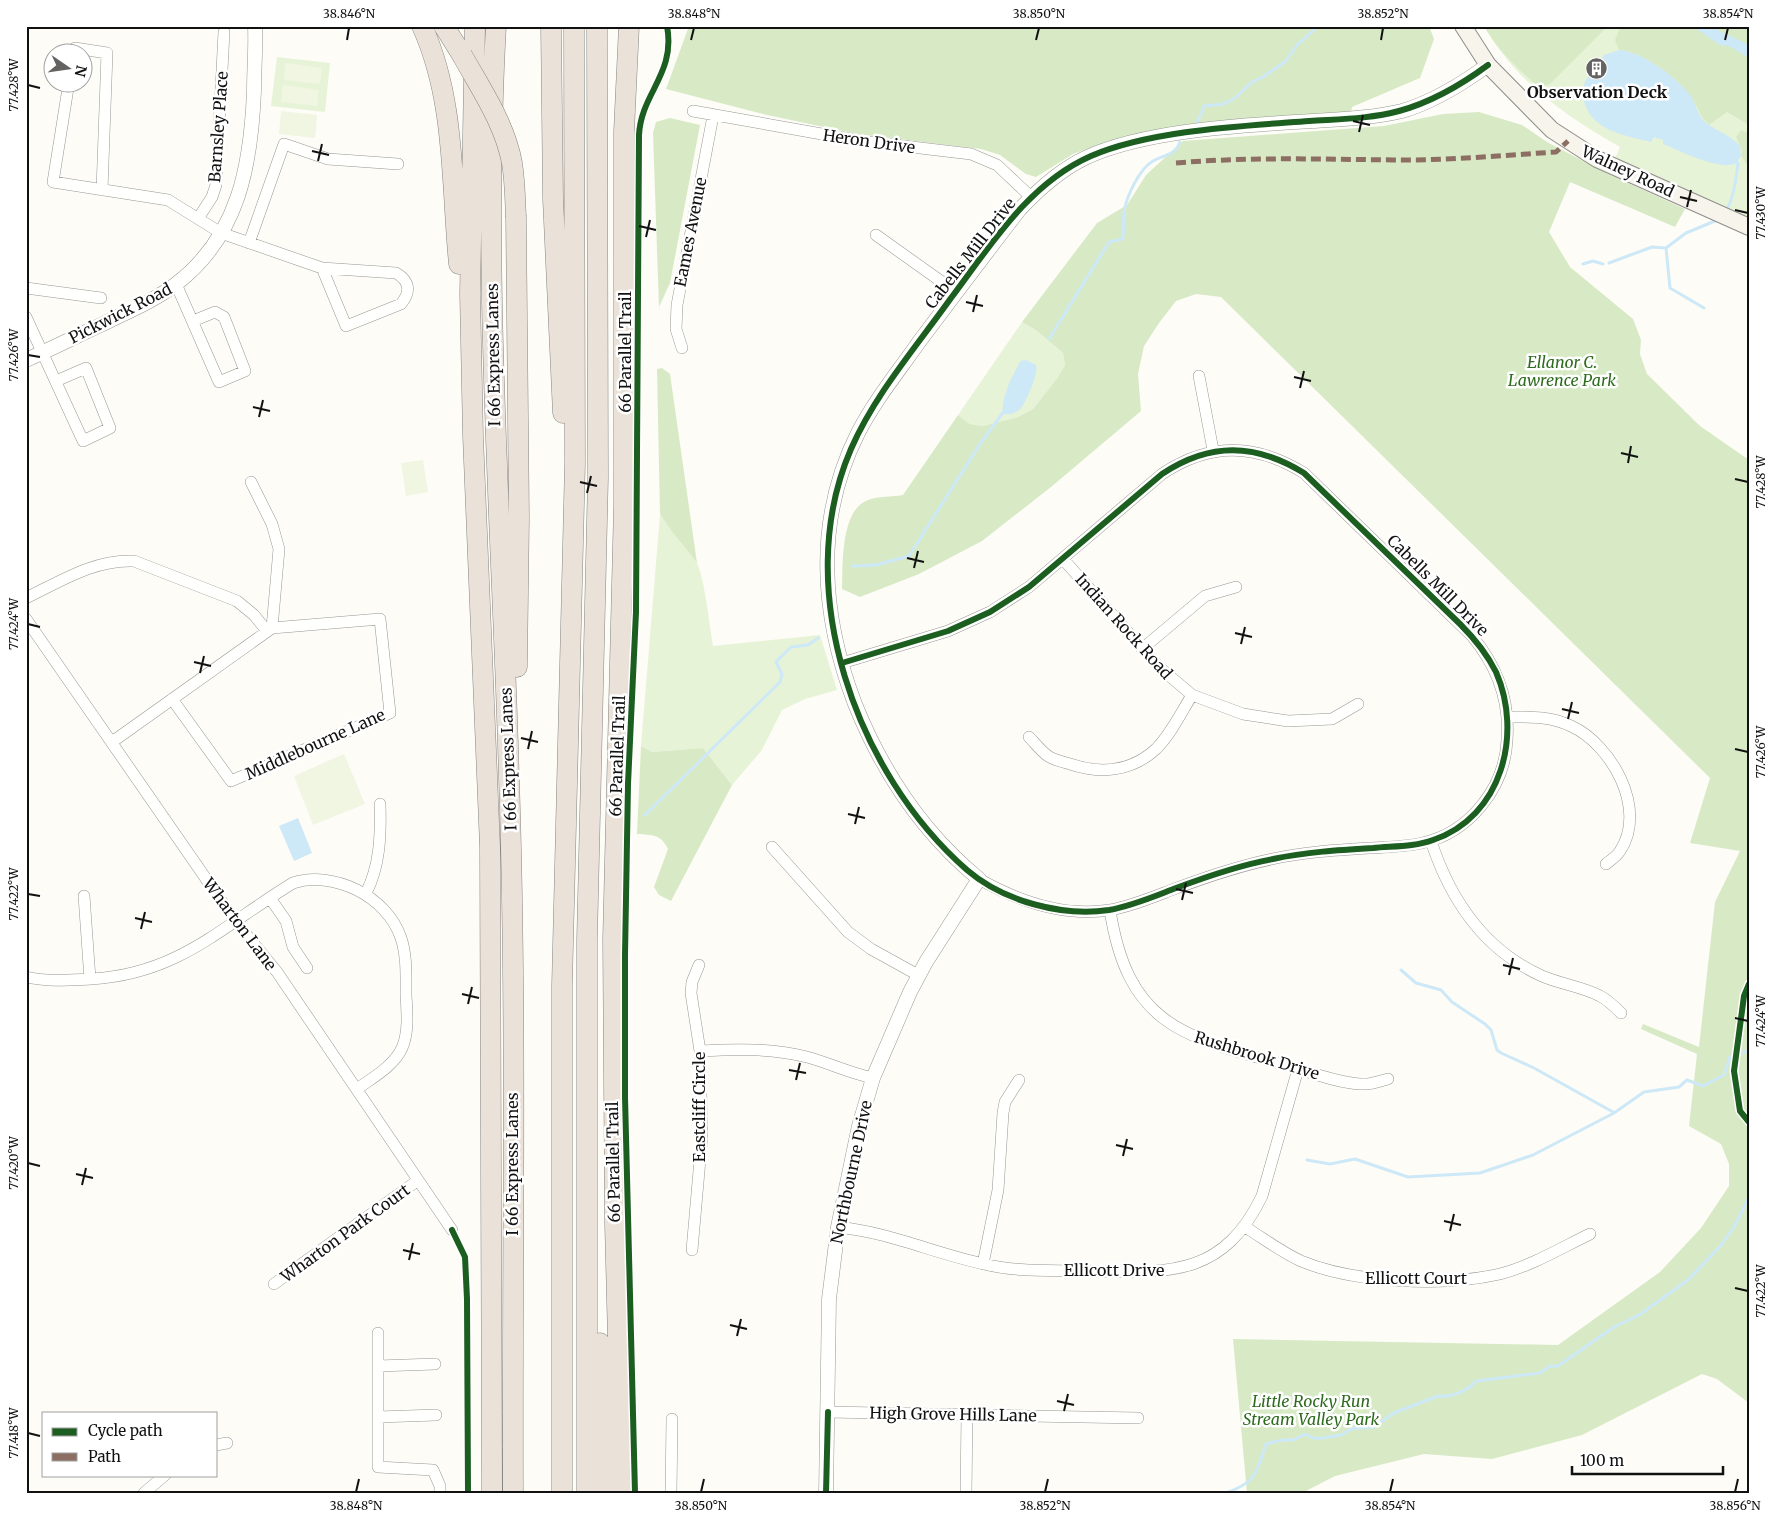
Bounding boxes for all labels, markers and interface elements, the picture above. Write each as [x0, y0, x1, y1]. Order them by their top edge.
text: 38.846°N [323, 6, 376, 21]
text: 38.848°N [668, 6, 721, 21]
text: 38.850°N [1013, 6, 1066, 21]
text: 38.852°N [1357, 6, 1409, 21]
text: 38.854°N [1703, 6, 1754, 21]
north arrow [42, 42, 92, 92]
building icon: Observation Deck [1585, 56, 1609, 80]
text: 77.428°W [6, 57, 21, 112]
text: N [71, 64, 91, 78]
street label: Barnsley Place [204, 71, 232, 183]
place label: Observation Deck [1527, 82, 1668, 102]
street label: Heron Drive [822, 125, 916, 157]
street label: Walney Road [1578, 140, 1678, 201]
street label: Eames Avenue [670, 175, 710, 289]
text: 77.430°W [1753, 185, 1768, 240]
street label: Cabells Mill Drive [921, 194, 1019, 312]
street label: Pickwick Road [65, 278, 175, 348]
street label: I 66 Express Lanes [482, 283, 504, 427]
street label: 66 Parallel Trail [615, 291, 635, 413]
text: 77.426°W [6, 328, 21, 381]
park label: Ellanor C. Lawrence Park [1508, 352, 1616, 390]
text: 77.428°W [1753, 454, 1768, 509]
street label: Cabells Mill Drive [1383, 530, 1493, 640]
street label: Indian Rock Road [1071, 569, 1177, 683]
text: 77.424°W [6, 597, 21, 650]
street label: I 66 Express Lanes [496, 687, 520, 831]
street label: 66 Parallel Trail [605, 695, 629, 817]
street label: Middlebourne Lane [242, 704, 388, 784]
text: 77.426°W [1753, 725, 1768, 778]
text: 77.422°W [6, 867, 21, 920]
street label: Wharton Lane [198, 873, 281, 974]
text: 77.424°W [1753, 994, 1768, 1047]
street label: Rushbrook Drive [1192, 1026, 1322, 1084]
street label: Eastcliff Circle [689, 1052, 709, 1162]
street label: I 66 Express Lanes [502, 1092, 522, 1236]
street label: Northbourne Drive [826, 1098, 876, 1246]
street label: 66 Parallel Trail [602, 1101, 624, 1223]
text: 77.420°W [6, 1135, 21, 1190]
street label: Wharton Park Court [276, 1179, 414, 1287]
street label: Ellicott Drive [1064, 1260, 1164, 1280]
text: 77.422°W [1753, 1264, 1768, 1317]
street label: Ellicott Court [1365, 1268, 1468, 1288]
park label: Little Rocky Run Stream Valley Park [1243, 1391, 1380, 1429]
street label: High Grove Hills Lane [869, 1403, 1037, 1425]
text: 77.418°W [6, 1406, 21, 1458]
legend [42, 1412, 218, 1476]
text: Cycle path [88, 1421, 163, 1440]
scale bar [1572, 1444, 1724, 1476]
text: Path [88, 1447, 121, 1466]
text: 100 m [1580, 1451, 1624, 1470]
text: 38.848°N [330, 1498, 383, 1513]
text: 38.850°N [675, 1498, 728, 1513]
text: 38.852°N [1019, 1498, 1071, 1513]
text: 38.854°N [1365, 1498, 1416, 1513]
text: 38.856°N [1709, 1498, 1761, 1513]

